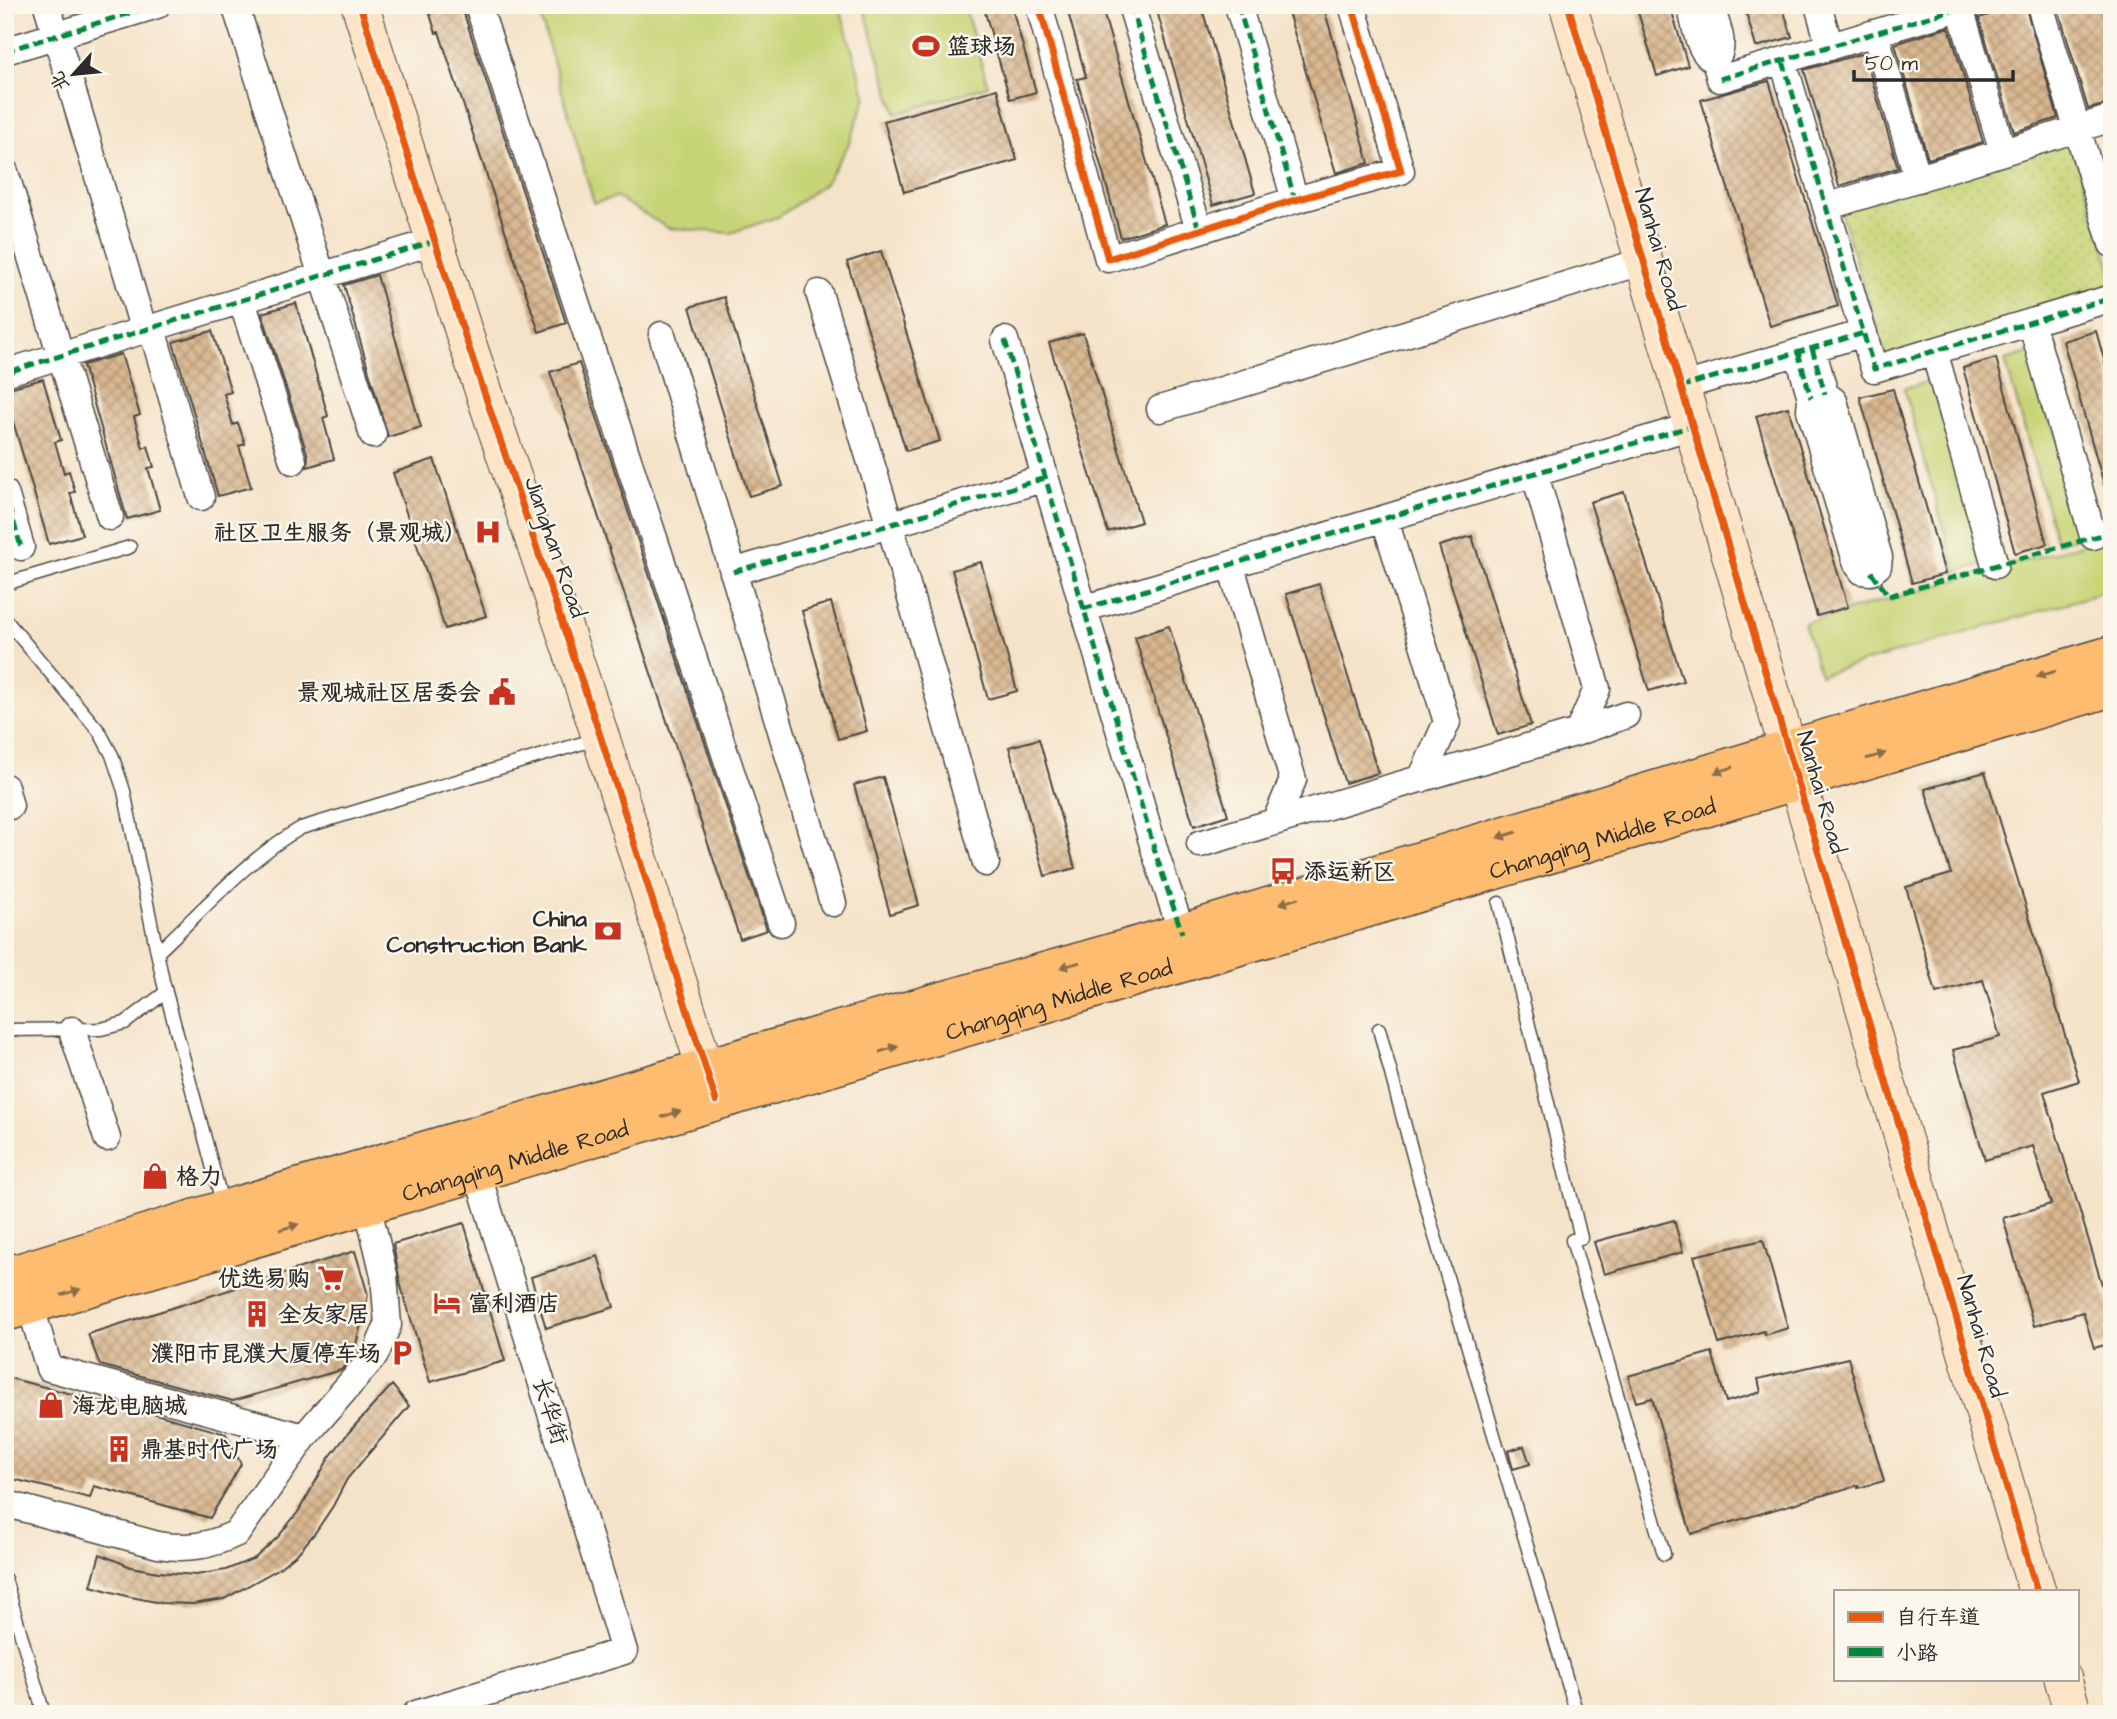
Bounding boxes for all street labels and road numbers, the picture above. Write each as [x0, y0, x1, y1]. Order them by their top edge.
street label: Nanhai Road [1626, 184, 1692, 315]
street label: Jianghan Road [515, 472, 594, 623]
street label: Nanhai Road [1788, 727, 1854, 858]
street label: Changqing Middle Road [1485, 790, 1720, 888]
street label: Changqing Middle Road [942, 952, 1176, 1049]
street label: Changqing Middle Road [398, 1113, 633, 1210]
street label: Nanhai Road [1948, 1271, 2014, 1402]
street label: 长华街 [525, 1374, 575, 1449]

